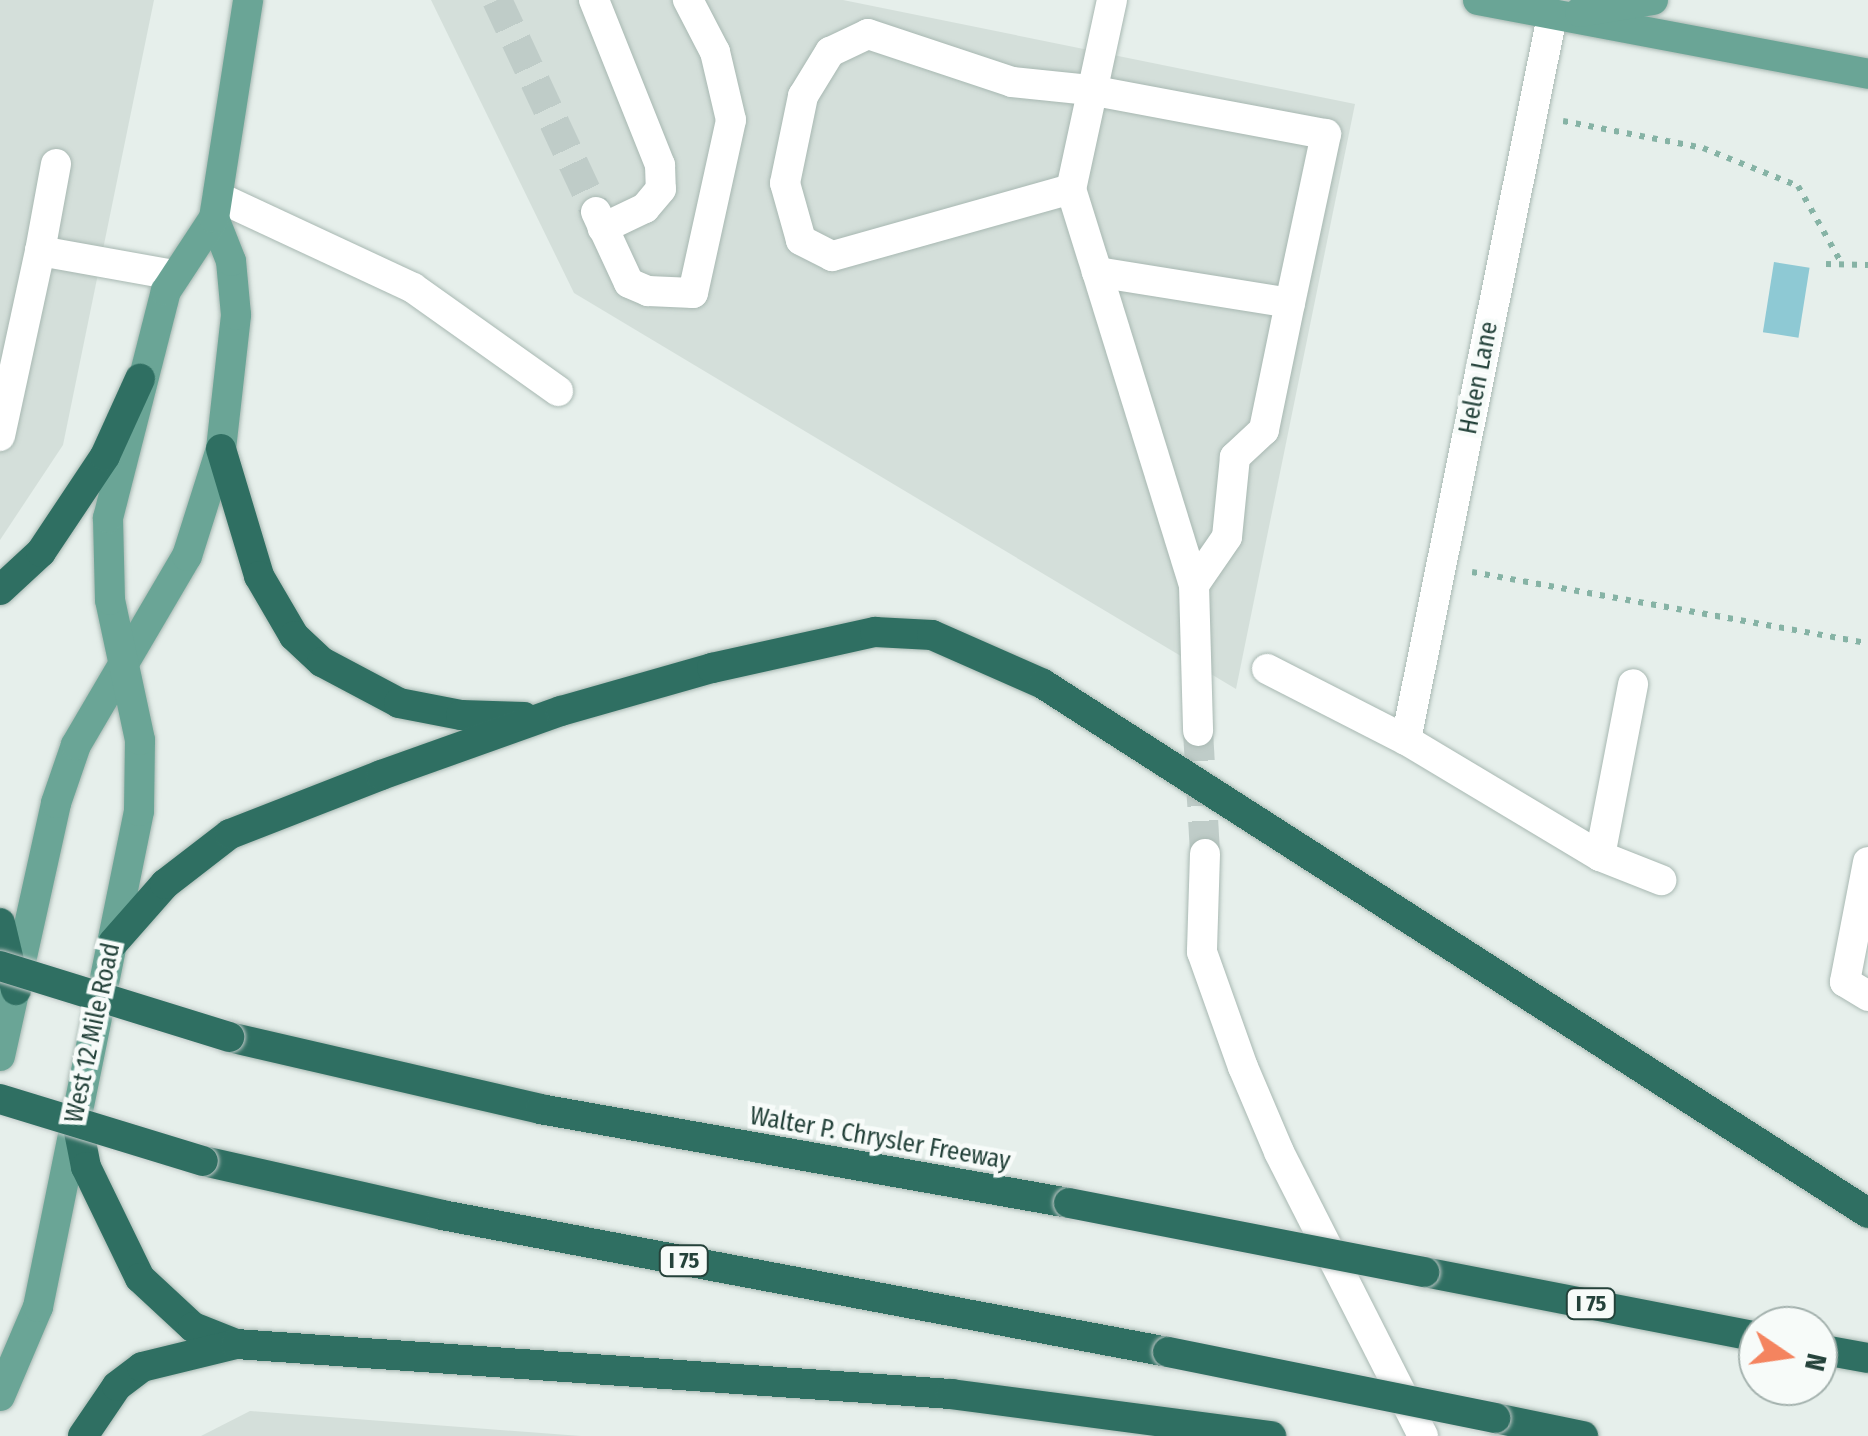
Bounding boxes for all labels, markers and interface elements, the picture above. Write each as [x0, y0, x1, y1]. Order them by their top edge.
street label: Helen Lane [1453, 319, 1505, 437]
street label: West 12 Mile Road [59, 940, 127, 1126]
street label: Walter P. Chrysler Freeway [747, 1101, 1013, 1177]
road number: I 75 [656, 1244, 712, 1278]
road number: I 75 [1564, 1287, 1618, 1321]
north arrow [1738, 1306, 1838, 1406]
text: N [1798, 1351, 1834, 1374]

